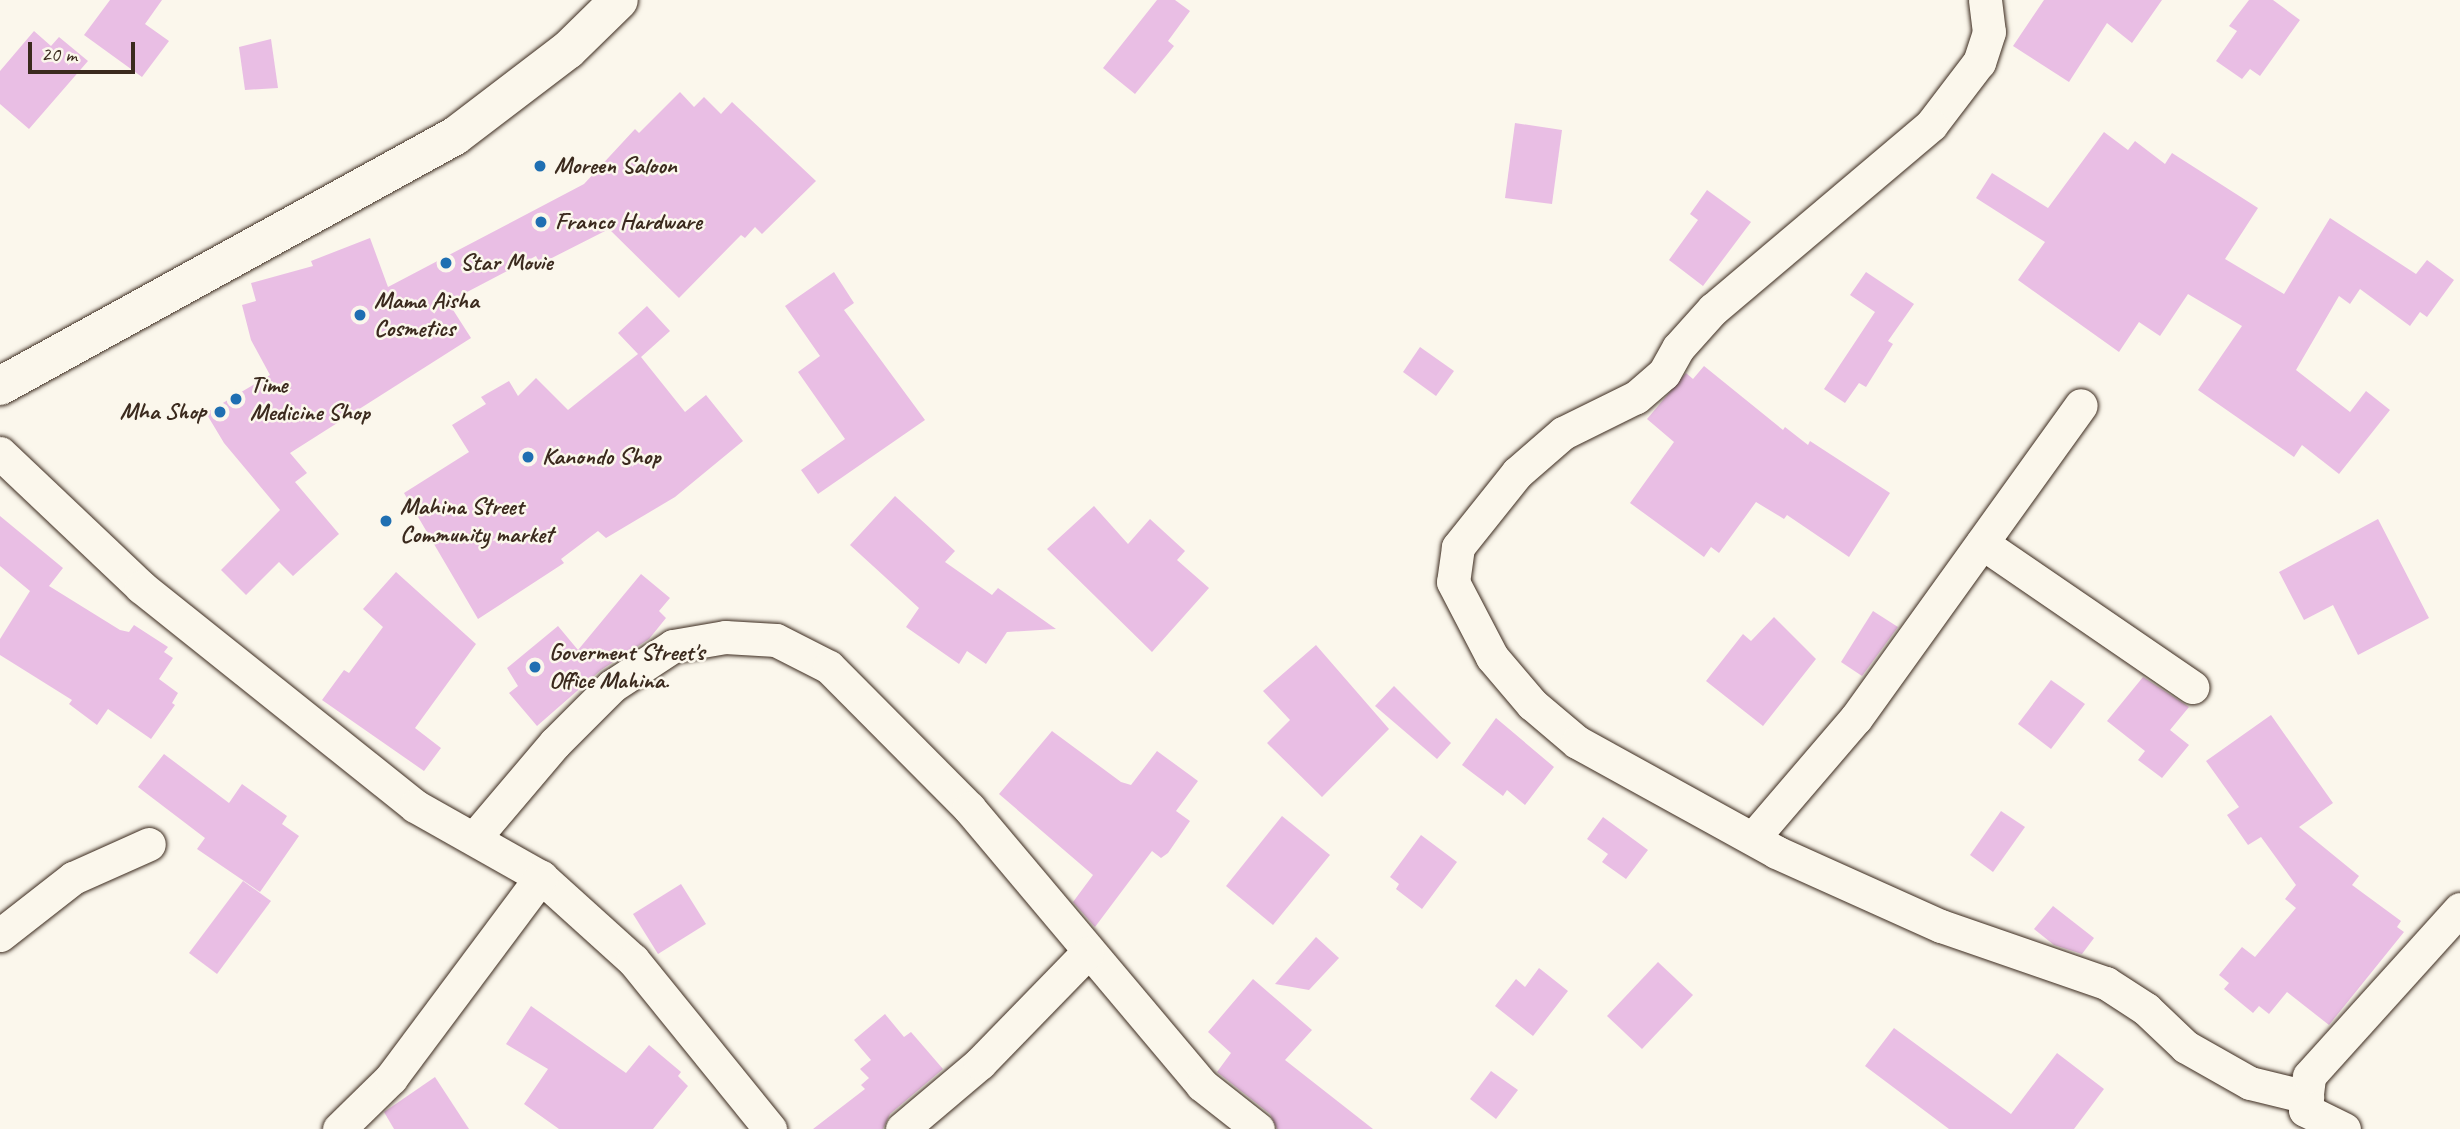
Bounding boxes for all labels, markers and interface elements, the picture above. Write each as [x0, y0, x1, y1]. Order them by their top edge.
scale bar [32, 28, 138, 72]
text: 20 m [41, 41, 77, 67]
place label: Moreen Saloon [554, 152, 677, 180]
marker: Moreen Saloon [532, 158, 548, 174]
place label: Franco Hardware [555, 208, 702, 236]
marker: Franco Hardware [533, 214, 549, 230]
place label: Star Movie [460, 249, 552, 277]
marker: Star Movie [438, 255, 454, 271]
place label: Mama Aisha Cosmetics [374, 287, 478, 343]
marker: Mama Aisha Cosmetics [352, 307, 368, 323]
place label: Time Medicine Shop [250, 371, 370, 427]
marker: Time Medicine Shop [228, 391, 244, 407]
place label: Mha Shop [119, 398, 206, 426]
marker: Mha Shop [212, 404, 228, 420]
place label: Kanondo Shop [542, 443, 660, 471]
marker: Kanondo Shop [520, 449, 536, 465]
place label: Mahina Street Community market [400, 493, 553, 549]
marker: Mahina Street Community market [378, 513, 394, 529]
place label: Goverment Street's Office Mahina. [549, 639, 705, 695]
marker: Goverment Street's Office Mahina. [527, 659, 543, 675]

